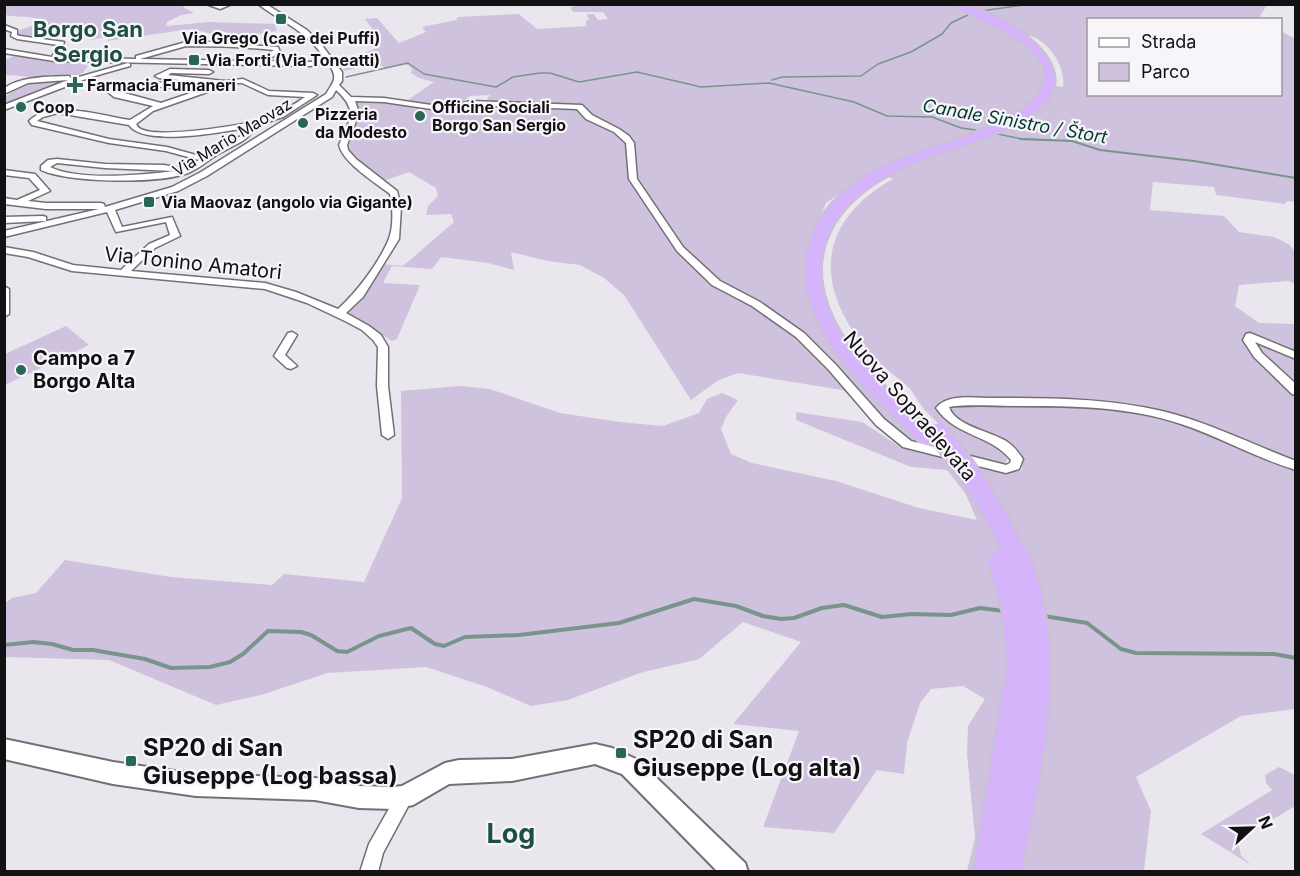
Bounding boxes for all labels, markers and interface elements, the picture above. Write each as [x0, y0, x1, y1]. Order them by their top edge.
marker: Via Grego (case dei Puffi) [274, 12, 288, 26]
district label: Borgo San Sergio [33, 16, 143, 67]
legend [1087, 18, 1282, 96]
place label: Via Grego (case dei Puffi) [182, 28, 380, 48]
text: Strada [1141, 31, 1196, 52]
place label: Via Forti (Via Toneatti) [206, 50, 380, 70]
marker: Via Forti (Via Toneatti) [187, 53, 201, 67]
text: Parco [1141, 61, 1190, 82]
place label: Farmacia Fumaneri [87, 75, 236, 95]
marker: Farmacia Fumaneri [68, 78, 82, 92]
water label: Canale Sinistro / Štort [921, 93, 1110, 148]
street label: Via Mario Maovaz [169, 94, 295, 180]
place label: Coop [33, 97, 75, 117]
place label: Officine Sociali Borgo San Sergio [432, 97, 566, 135]
marker: Coop [14, 100, 28, 114]
place label: Pizzeria da Modesto [315, 104, 407, 142]
marker: Officine Sociali Borgo San Sergio [413, 109, 427, 123]
marker: Pizzeria da Modesto [296, 116, 310, 130]
place label: Via Maovaz (angolo via Gigante) [161, 192, 413, 212]
marker: Via Maovaz (angolo via Gigante) [142, 195, 156, 209]
street label: Via Tonino Amatori [103, 242, 283, 284]
street label: Nuova Sopraelevata [839, 326, 981, 486]
place label: Campo a 7 Borgo Alta [33, 346, 135, 393]
marker: Campo a 7 Borgo Alta [14, 363, 28, 377]
place label: SP20 di San Giuseppe (Log alta) [633, 725, 861, 782]
place label: SP20 di San Giuseppe (Log bassa) [143, 733, 398, 790]
marker: SP20 di San Giuseppe (Log alta) [614, 746, 628, 760]
marker: SP20 di San Giuseppe (Log bassa) [124, 754, 138, 768]
north arrow [1222, 798, 1282, 858]
text: N [1254, 813, 1277, 832]
district label: Log [487, 817, 535, 850]

